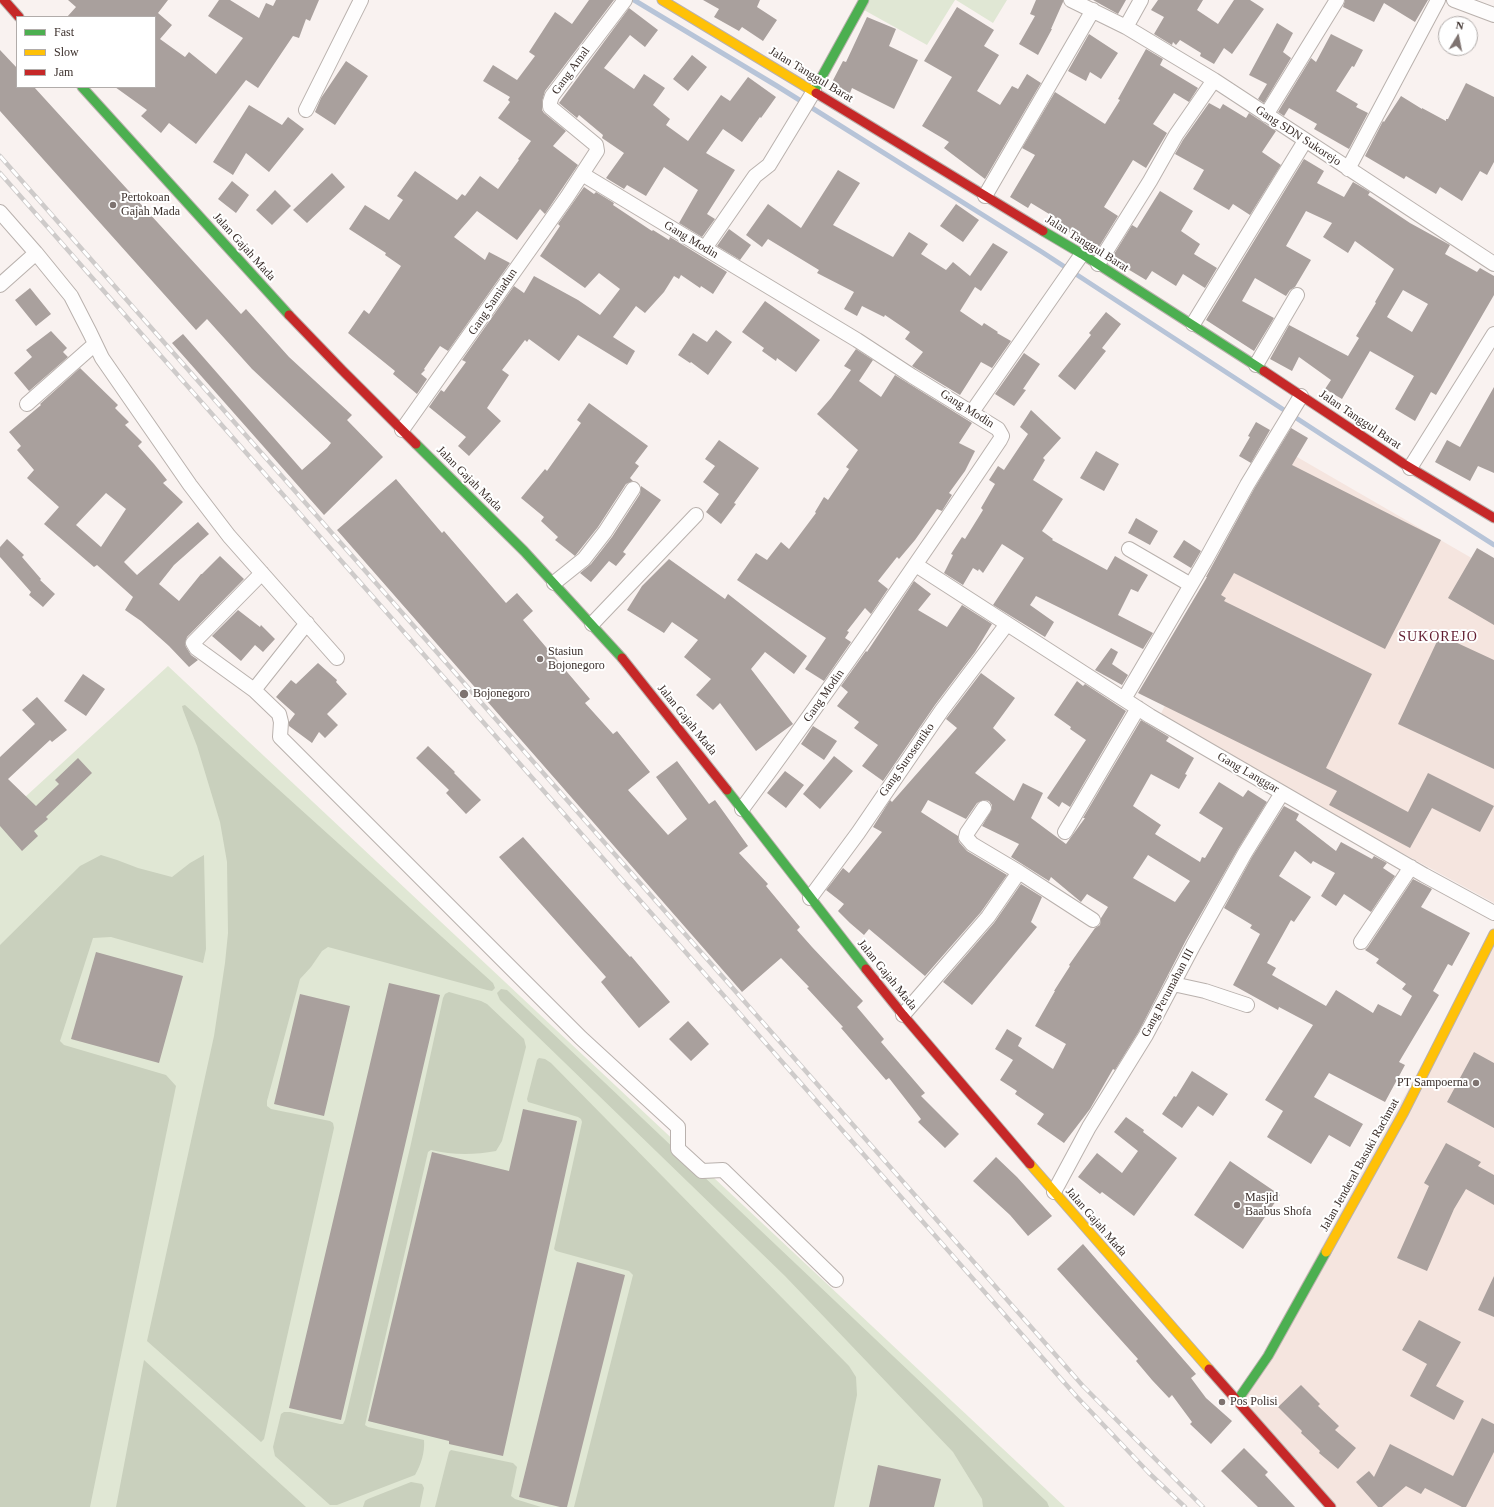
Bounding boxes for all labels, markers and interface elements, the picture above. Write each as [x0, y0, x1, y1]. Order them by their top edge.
legend [16, 16, 156, 88]
north arrow [1438, 16, 1478, 56]
text: N [1455, 19, 1465, 32]
text: Fast [54, 25, 74, 39]
street label: Gang Amal [549, 44, 593, 98]
street label: Jalan Tanggul Barat [766, 44, 856, 106]
text: Slow [54, 45, 79, 59]
text: Jam [54, 65, 73, 79]
street label: Gang SDN Sukorejo [1252, 103, 1344, 169]
place label: Pertokoan Gajah Mada [121, 191, 180, 219]
marker: Pertokoan Gajah Mada [108, 200, 118, 210]
street label: Jalan Gajah Mada [210, 210, 278, 284]
street label: Jalan Tanggul Barat [1043, 213, 1131, 275]
street label: Gang Modin [661, 218, 721, 262]
street label: Gang Samiadun [466, 266, 520, 338]
street label: Gang Modin [937, 387, 997, 431]
street label: Jalan Tanggul Barat [1316, 387, 1404, 453]
street label: Jalan Gajah Mada [433, 443, 505, 515]
district label: SUKOREJO [1398, 629, 1478, 645]
place label: Stasiun Bojonegoro [548, 645, 605, 673]
marker: Stasiun Bojonegoro [535, 654, 545, 664]
street label: Gang Modin [801, 667, 847, 725]
street label: Jalan Gajah Mada [654, 682, 720, 758]
place label: Bojonegoro [473, 687, 530, 701]
marker: Bojonegoro [458, 688, 470, 700]
street label: Gang Surosentiko [876, 721, 938, 799]
street label: Gang Langgar [1215, 750, 1281, 796]
street label: Jalan Gajah Mada [854, 937, 920, 1013]
street label: Gang Perumahan III [1139, 946, 1197, 1040]
place label: PT Sampoerna [1397, 1076, 1468, 1090]
marker: PT Sampoerna [1471, 1078, 1481, 1088]
street label: Jalan Jenderal Basuki Rachmat [1317, 1096, 1403, 1234]
street label: Jalan Gajah Mada [1062, 1185, 1130, 1259]
place label: Masjid Baabus Shofa [1245, 1191, 1311, 1219]
marker: Masjid Baabus Shofa [1232, 1200, 1242, 1210]
place label: Pos Polisi [1230, 1395, 1278, 1409]
marker: Pos Polisi [1217, 1397, 1227, 1407]

